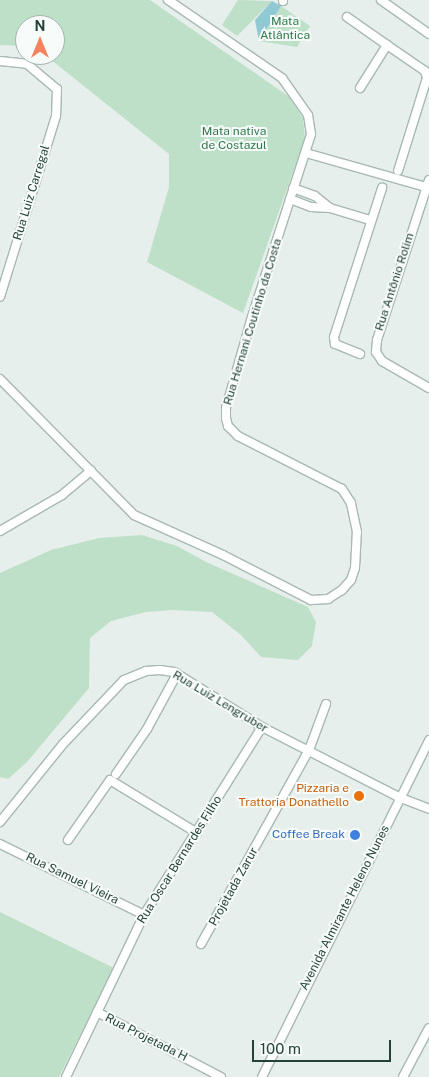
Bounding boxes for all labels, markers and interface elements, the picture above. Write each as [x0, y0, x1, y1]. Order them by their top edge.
north arrow [15, 15, 65, 65]
park label: Mata Atlântica [260, 15, 310, 43]
text: N [35, 18, 45, 34]
park label: Mata nativa de Costazul [201, 125, 267, 153]
street label: Rua Luiz Carregal [11, 144, 53, 242]
street label: Rua Antônio Rolim [372, 231, 418, 333]
street label: Rua Hernani Coutinho da Costa [221, 237, 285, 407]
street label: Rua Luiz Lengruber [170, 668, 270, 736]
place label: Pizzaria e Trattoria Donathello [238, 782, 349, 810]
marker: Pizzaria e Trattoria Donathello [353, 790, 365, 802]
street label: Rua Oscar Bernardes Filho [135, 793, 225, 927]
street label: Avenida Almirante Heleno Nunes [297, 823, 393, 993]
place label: Coffee Break [272, 828, 345, 842]
marker: Coffee Break [349, 829, 361, 841]
street label: Projetada Zarur [207, 845, 261, 929]
street label: Rua Samuel Vieira [23, 850, 121, 908]
street label: Rua Projetada H [102, 1011, 190, 1065]
scale bar [254, 1030, 393, 1062]
text: 100 m [260, 1040, 301, 1057]

